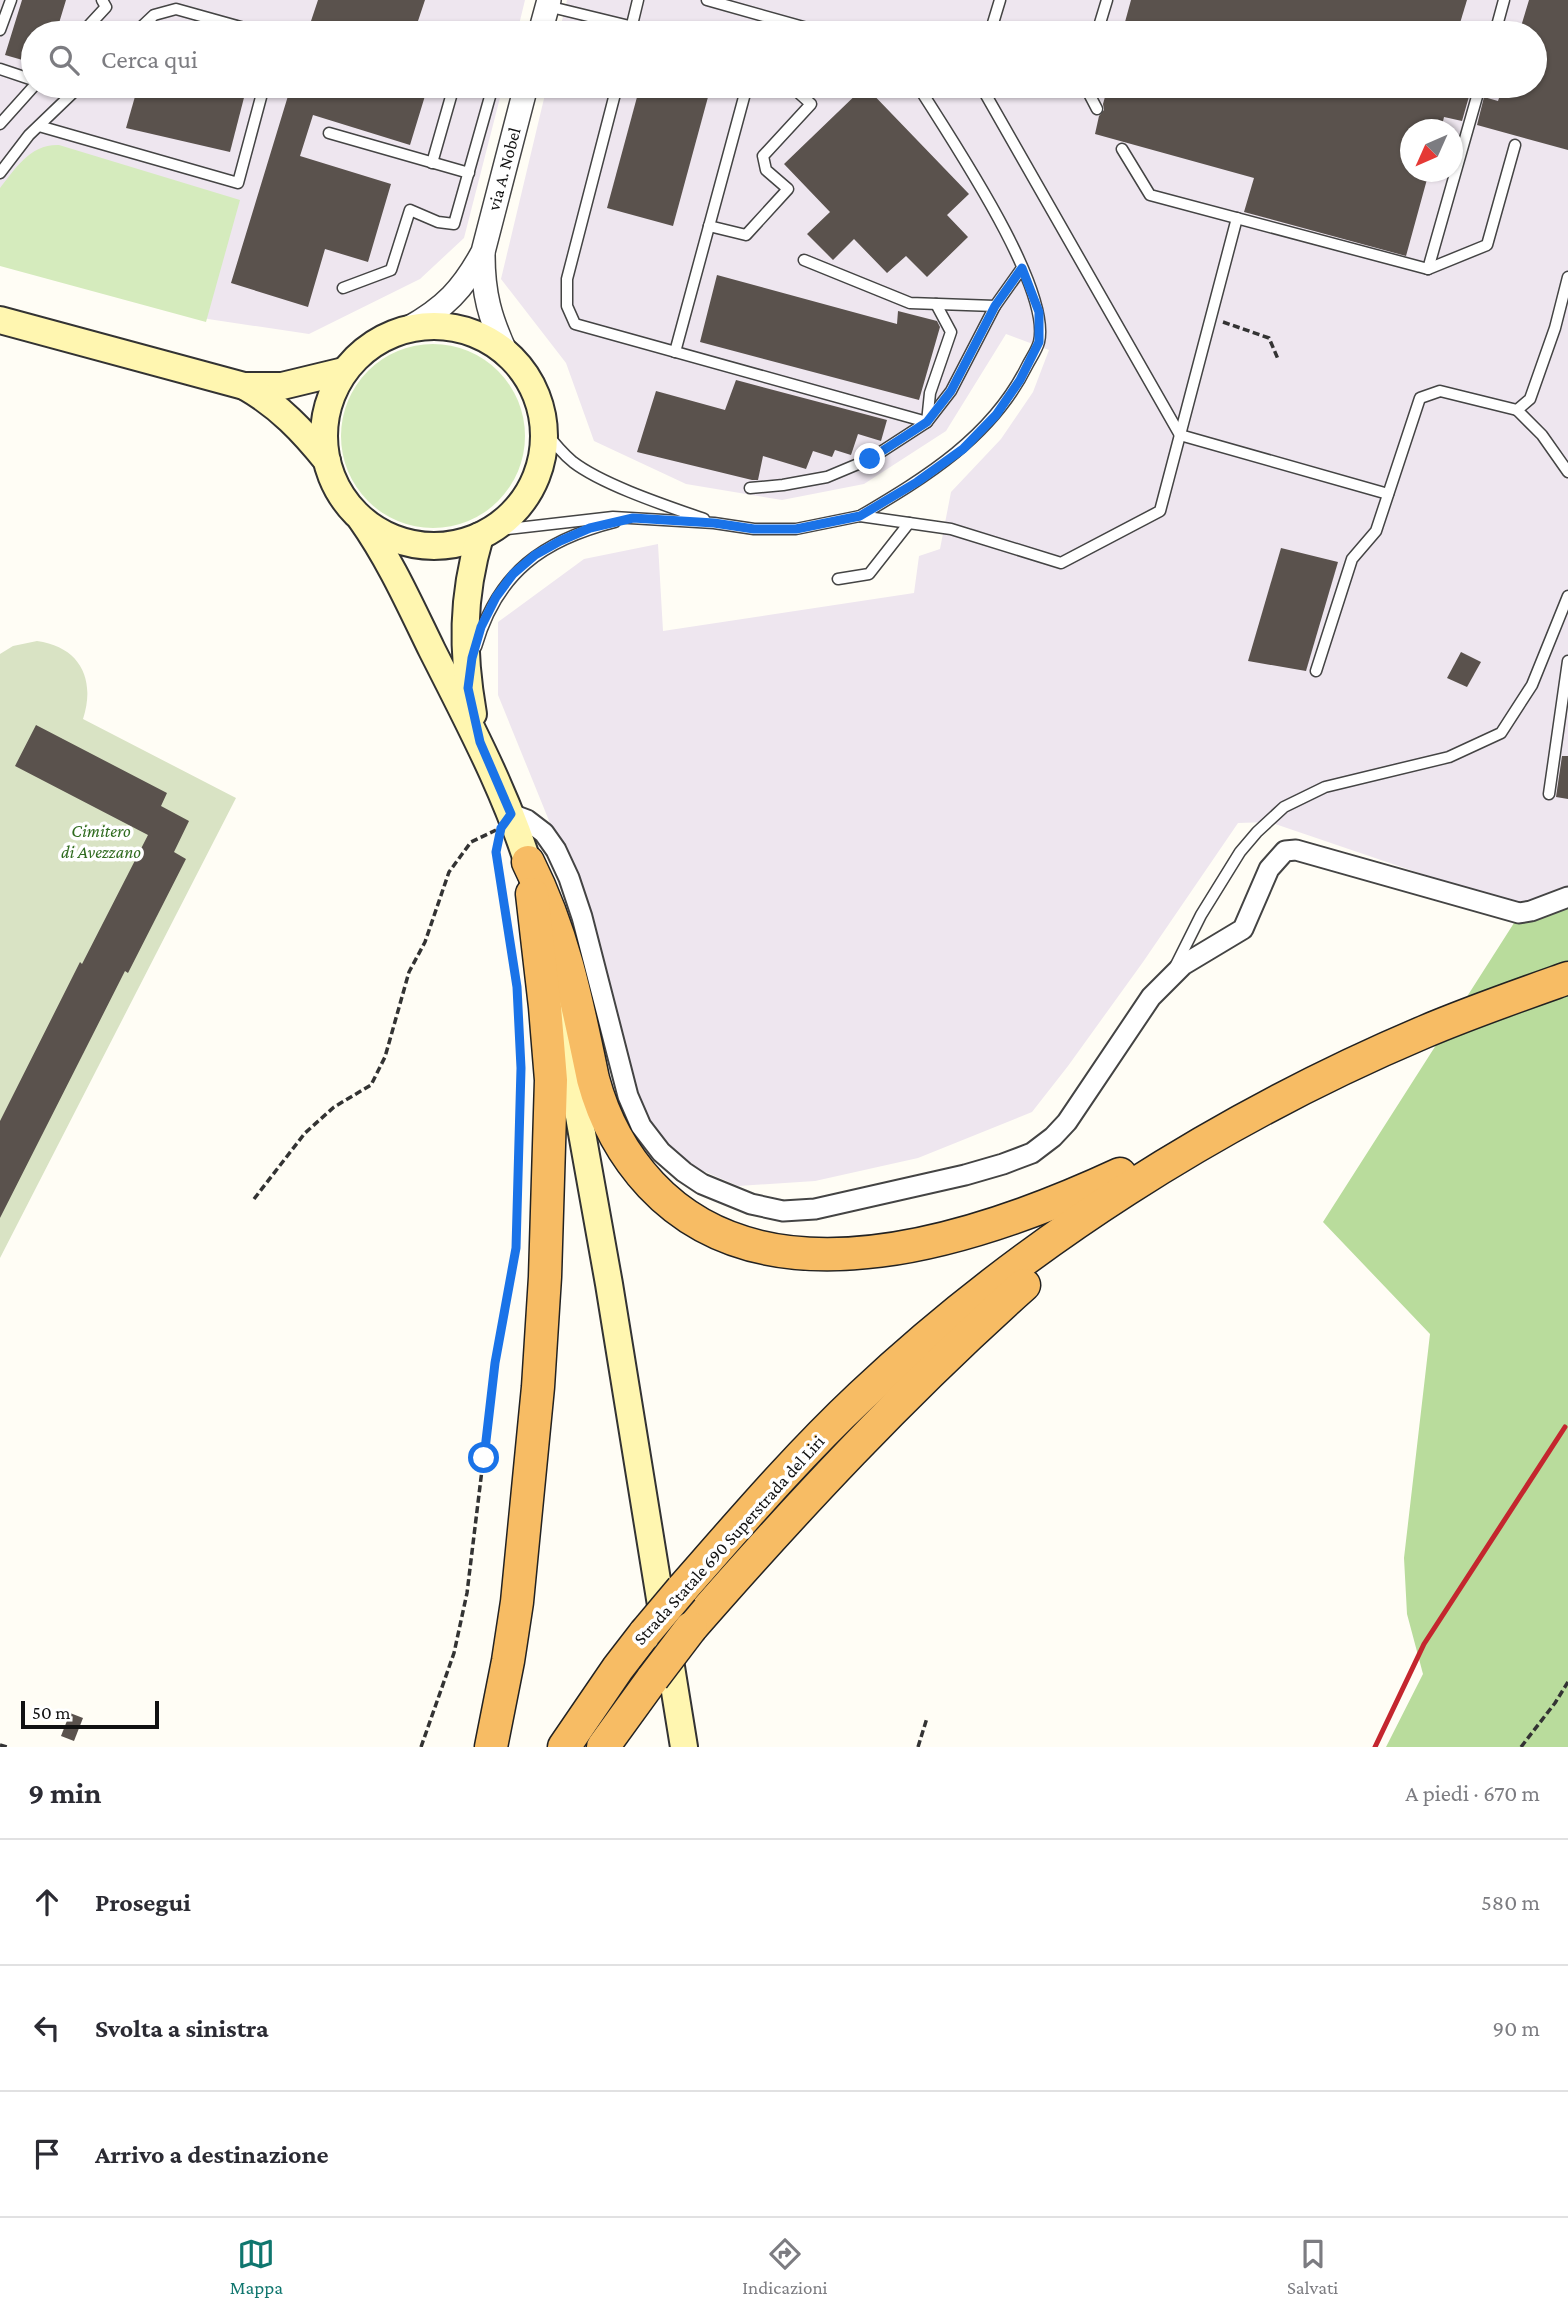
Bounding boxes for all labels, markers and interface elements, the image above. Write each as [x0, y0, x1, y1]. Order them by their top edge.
search box [21, 21, 1547, 98]
icon: search [45, 41, 83, 79]
text: Cerca qui [101, 45, 198, 74]
north arrow [1400, 119, 1463, 182]
street label: via A. Nobel [483, 125, 525, 214]
route end [854, 443, 885, 474]
park label: Cimitero di Avezzano [61, 821, 141, 862]
street label: Strada Statale 690 Superstrada del Liri [630, 1431, 829, 1649]
route start [468, 1442, 499, 1473]
scale bar [21, 1698, 159, 1730]
text: 50 m [32, 1702, 71, 1723]
text: 9 min [28, 1776, 101, 1809]
text: A piedi · 670 m [1405, 1780, 1540, 1806]
icon: ahead [28, 1883, 66, 1921]
text: Prosegui [95, 1888, 191, 1917]
text: 580 m [1481, 1889, 1540, 1915]
icon: left [28, 2009, 66, 2047]
text: Svolta a sinistra [95, 2014, 269, 2043]
text: 90 m [1493, 2015, 1540, 2041]
icon: arrive [28, 2135, 66, 2173]
text: Arrivo a destinazione [95, 2140, 329, 2169]
tab: Mappa [230, 2235, 283, 2298]
tab: Indicazioni [742, 2235, 828, 2298]
tab: Salvati [1287, 2235, 1338, 2298]

